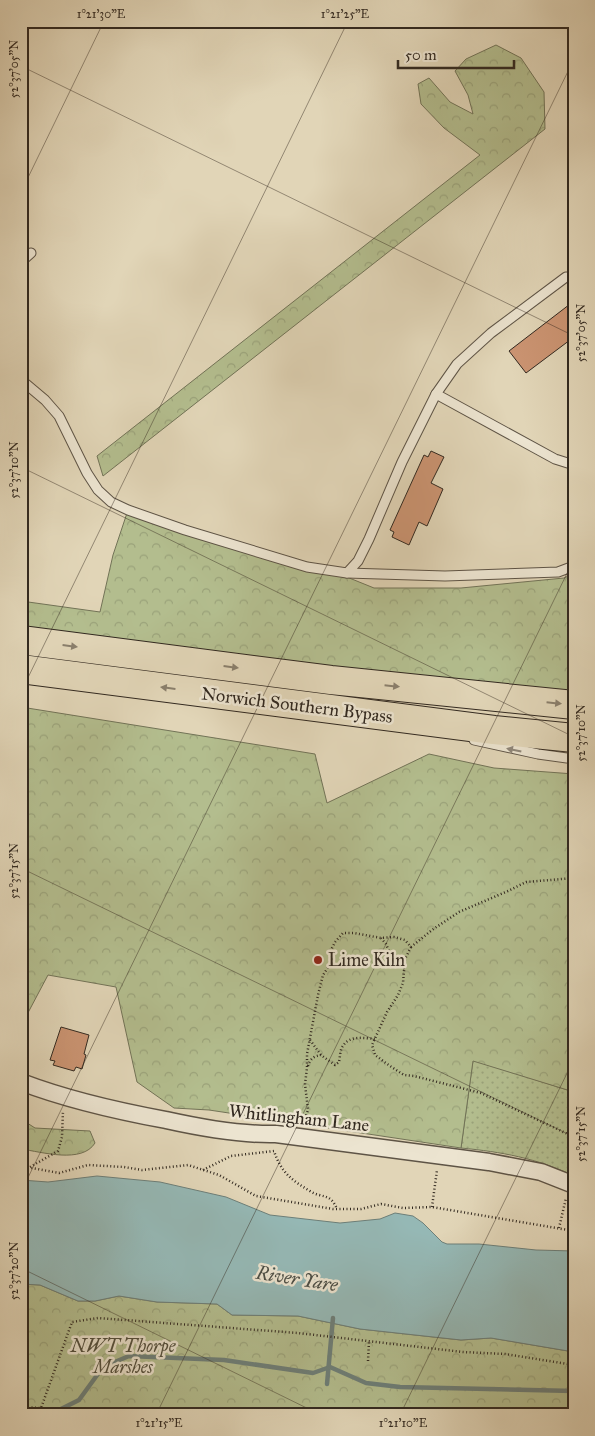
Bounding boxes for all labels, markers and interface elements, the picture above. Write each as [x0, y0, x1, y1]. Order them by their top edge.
text: 1°21'30"E [77, 7, 126, 21]
text: 1°21'25"E [321, 7, 370, 21]
scale bar [398, 38, 514, 70]
text: 52°37'05"N [7, 40, 21, 98]
text: 50 m [405, 46, 437, 64]
text: 52°37'05"N [574, 304, 588, 362]
text: 52°37'10"N [7, 441, 21, 499]
one-way arrow [62, 642, 78, 650]
one-way arrow [223, 663, 239, 671]
street label: Norwich Southern Bypass [200, 682, 394, 728]
one-way arrow [384, 682, 400, 690]
one-way arrow [159, 684, 175, 692]
one-way arrow [546, 699, 562, 707]
text: 52°37'10"N [574, 704, 588, 762]
one-way arrow [506, 745, 522, 753]
text: 52°37'15"N [7, 843, 21, 899]
place label: Lime Kiln [328, 949, 405, 971]
marker: Lime Kiln [312, 954, 324, 966]
street label: Whitlingham Lane [228, 1100, 370, 1137]
text: 52°37'15"N [574, 1106, 588, 1162]
text: 52°37'20"N [7, 1242, 21, 1300]
water label: River Yare [254, 1261, 340, 1296]
park label: NWT Thorpe Marshes [70, 1335, 177, 1378]
text: 1°21'15"E [135, 1416, 183, 1430]
text: 1°21'10"E [379, 1416, 428, 1430]

